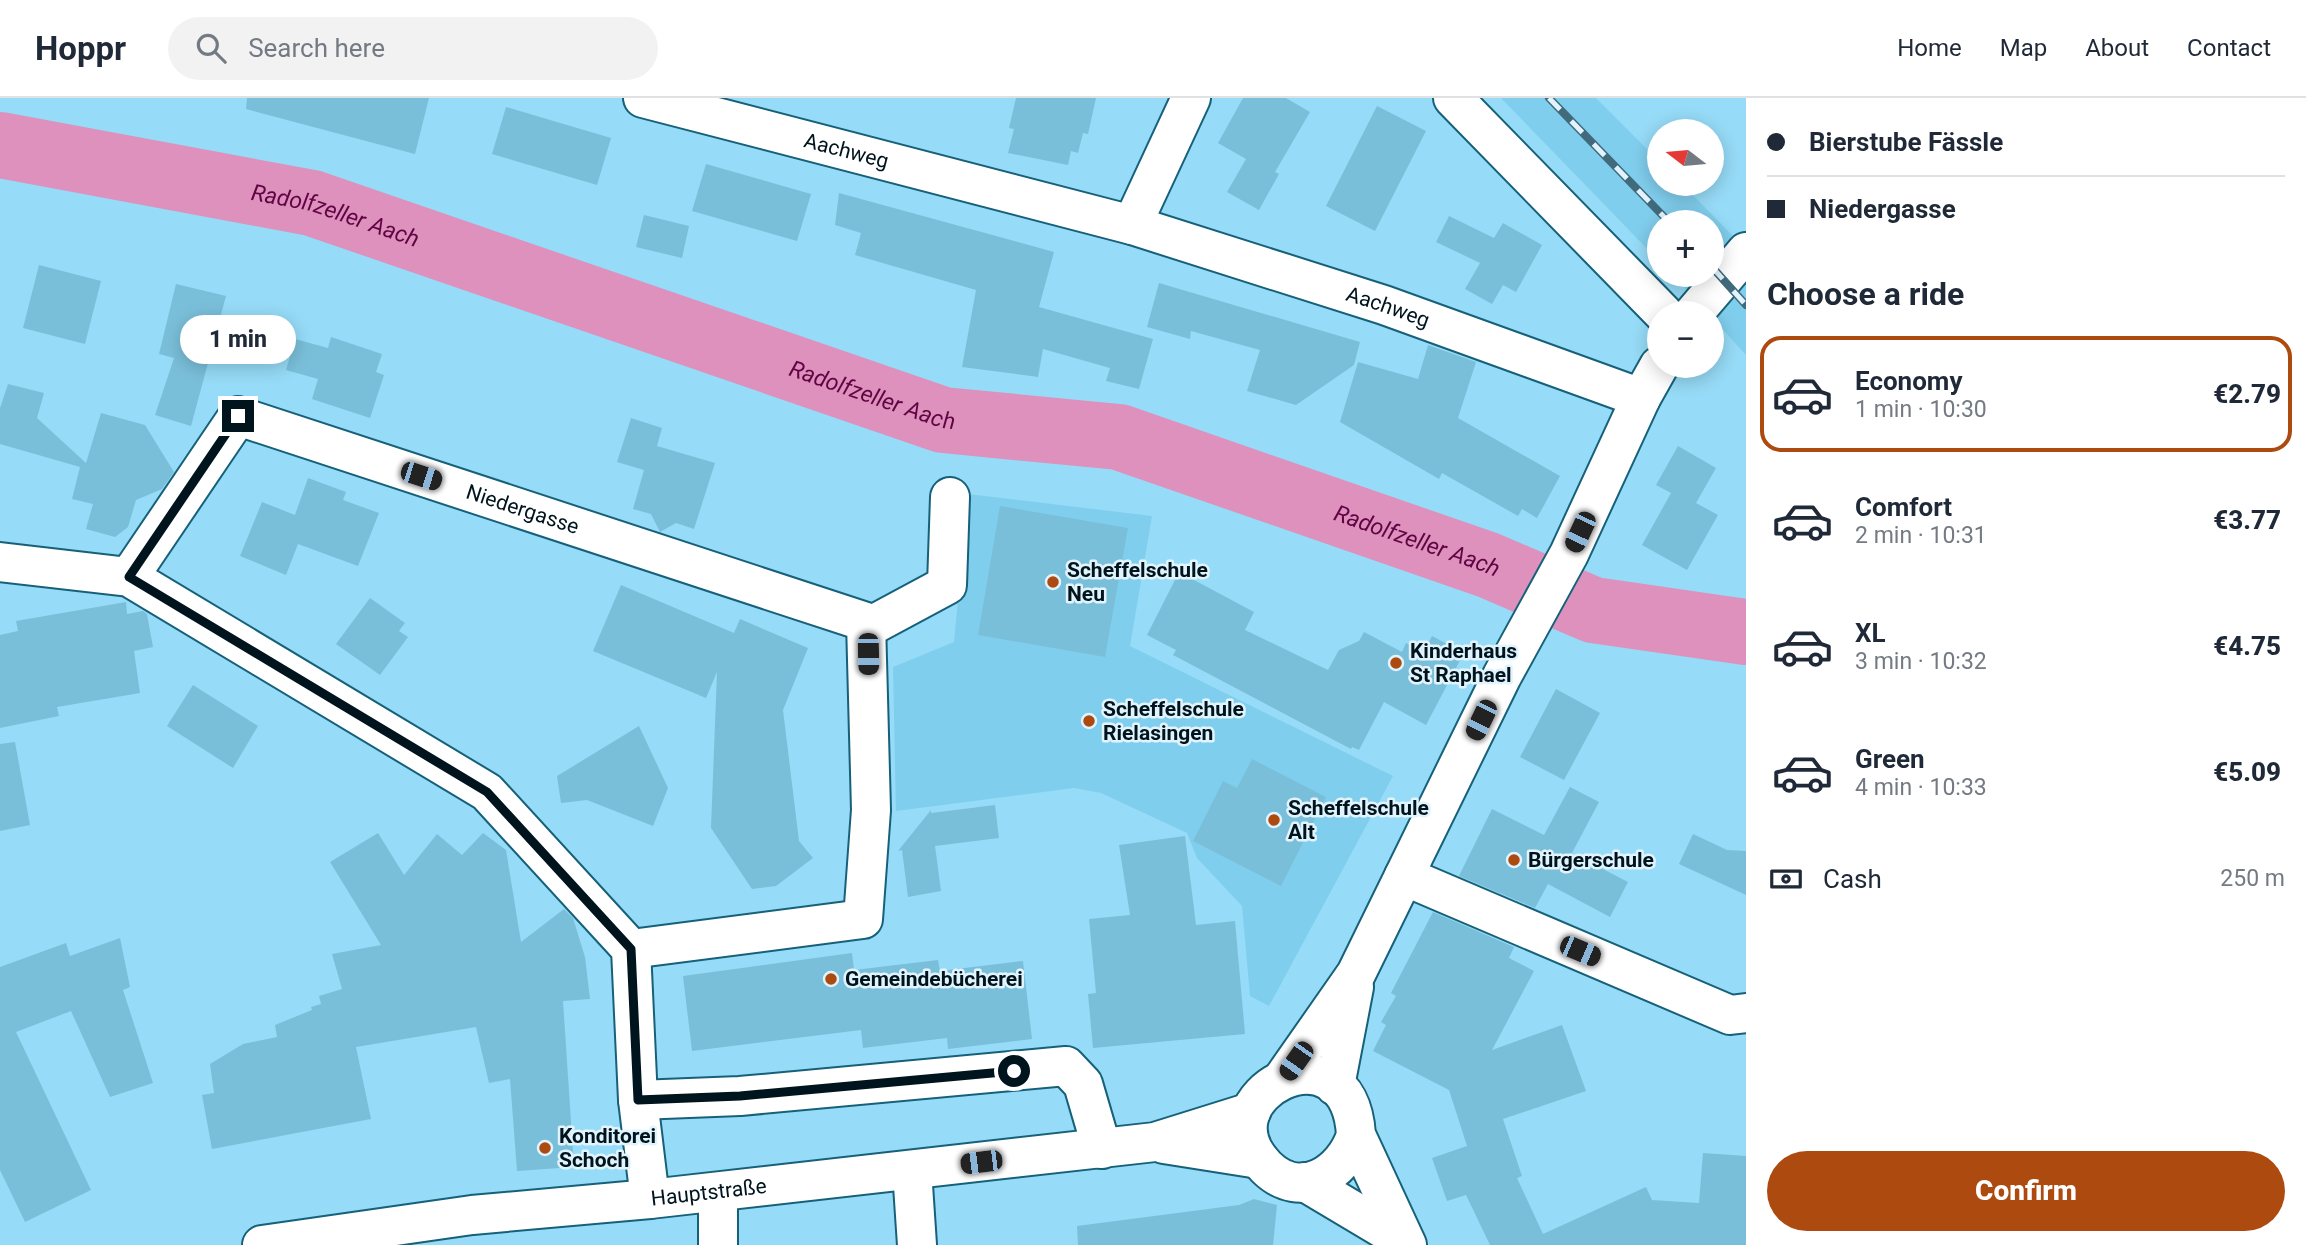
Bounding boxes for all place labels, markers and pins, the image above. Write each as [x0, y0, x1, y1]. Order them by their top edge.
place label: Scheffelschule Neu [1067, 558, 1208, 606]
marker: Scheffelschule Neu [1045, 574, 1061, 590]
place label: Kinderhaus St Raphael [1410, 639, 1517, 687]
marker: Kinderhaus St Raphael [1388, 655, 1404, 671]
place label: Scheffelschule Rielasingen [1103, 697, 1244, 745]
marker: Scheffelschule Rielasingen [1081, 713, 1097, 729]
place label: Scheffelschule Alt [1288, 796, 1429, 844]
marker: Scheffelschule Alt [1266, 812, 1282, 828]
place label: Bürgerschule [1528, 848, 1654, 872]
marker: Bürgerschule [1506, 852, 1522, 868]
place label: Gemeindebücherei [845, 967, 1023, 991]
marker: Gemeindebücherei [823, 971, 839, 987]
place label: Konditorei Schoch [559, 1124, 656, 1172]
marker: Konditorei Schoch [537, 1140, 553, 1156]

